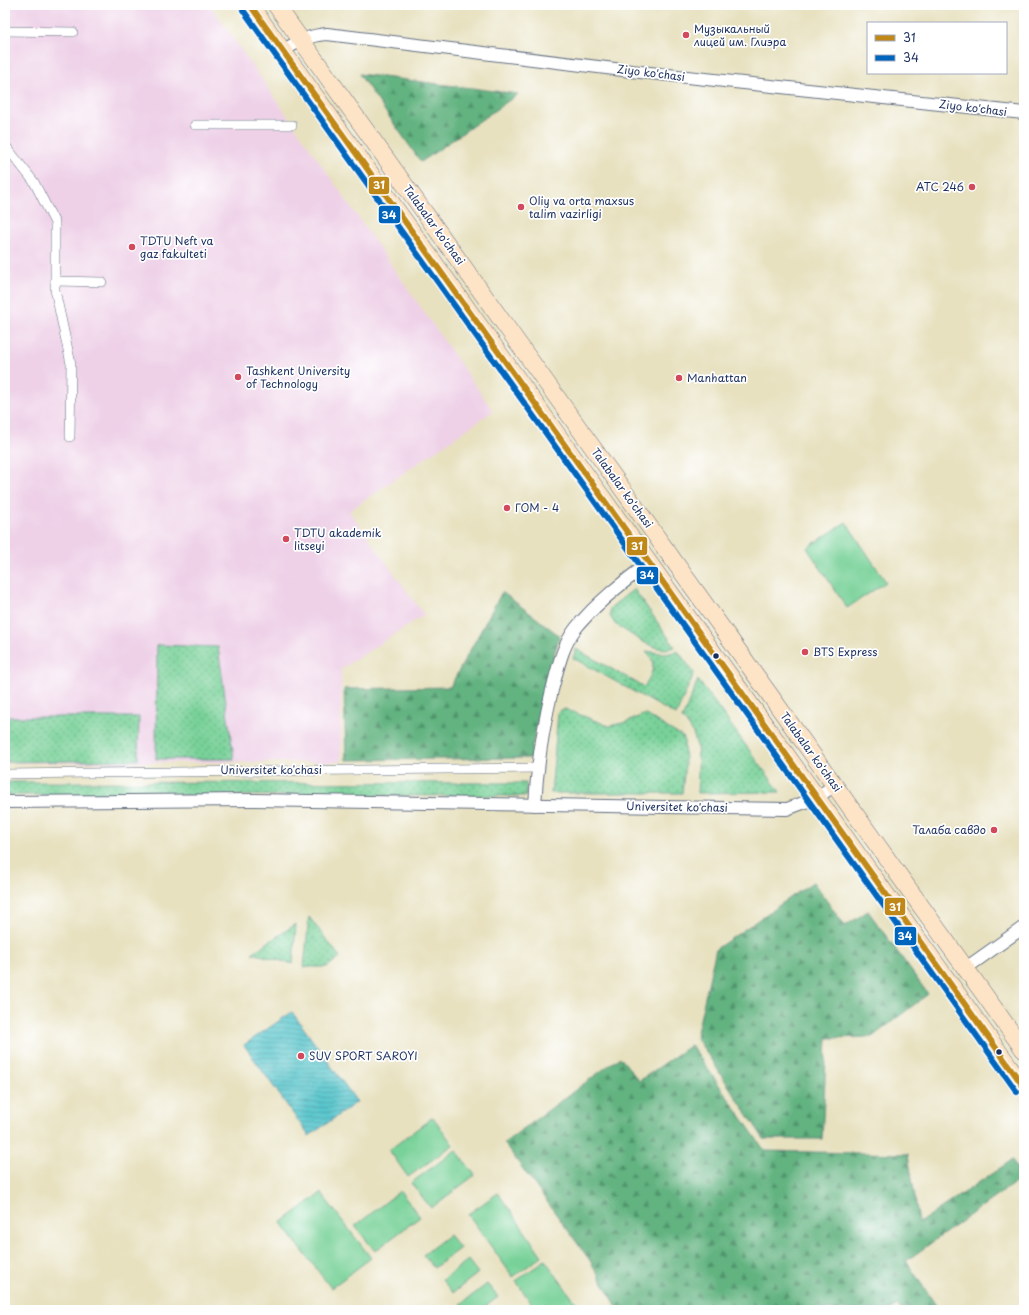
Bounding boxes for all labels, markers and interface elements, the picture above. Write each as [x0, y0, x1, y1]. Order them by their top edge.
place label: Музыкальный лицей им. Глиэра [693, 20, 786, 50]
legend [867, 22, 1007, 74]
text: 31 [903, 28, 916, 46]
marker: Музыкальный лицей им. Глиэра [681, 30, 691, 40]
text: 34 [903, 48, 919, 66]
street label: Ziyo ko'chasi [616, 60, 686, 85]
street label: Ziyo ko'chasi [938, 95, 1008, 120]
line badge: 31 [368, 176, 390, 195]
text: 31 [373, 176, 385, 193]
place label: АТС 246 [916, 178, 964, 195]
street label: Talabalar ko'chasi [400, 181, 469, 268]
marker: АТС 246 [967, 182, 977, 192]
place label: Oliy va orta maxsus talim vazirligi [529, 192, 634, 222]
marker: Oliy va orta maxsus talim vazirligi [516, 202, 526, 212]
line badge: 34 [378, 205, 401, 224]
text: 34 [382, 206, 397, 223]
place label: TDTU Neft va gaz fakulteti [140, 232, 213, 262]
marker: TDTU Neft va gaz fakulteti [127, 242, 137, 252]
place label: Tashkent University of Technology [246, 362, 350, 392]
place label: Manhattan [687, 369, 747, 386]
marker: Tashkent University of Technology [233, 372, 243, 382]
marker: Manhattan [674, 373, 684, 383]
street label: Talabalar ko'chasi [588, 444, 657, 531]
place label: ГОМ - 4 [515, 499, 559, 516]
marker: ГОМ - 4 [502, 503, 512, 513]
place label: TDTU akademik litseyi [294, 524, 382, 554]
marker: TDTU akademik litseyi [281, 534, 291, 544]
line badge: 31 [626, 536, 648, 556]
text: 31 [631, 537, 643, 554]
line badge: 34 [636, 566, 659, 585]
text: 34 [640, 566, 655, 583]
place label: BTS Express [813, 643, 878, 660]
marker: BTS Express [800, 647, 810, 657]
unlabelled marker [711, 651, 721, 661]
street label: Talabalar ko'chasi [777, 708, 846, 795]
street label: Universitet ko'chasi [220, 761, 322, 778]
street label: Universitet ko'chasi [626, 797, 728, 816]
place label: Талаба савдо [912, 821, 986, 838]
marker: Талаба савдо [989, 825, 999, 835]
line badge: 31 [884, 897, 906, 916]
text: 31 [889, 898, 901, 915]
line badge: 34 [894, 926, 917, 946]
text: 34 [898, 927, 913, 944]
place label: SUV SPORT SAROYI [309, 1047, 418, 1064]
unlabelled marker [994, 1047, 1004, 1057]
marker: SUV SPORT SAROYI [296, 1051, 306, 1061]

